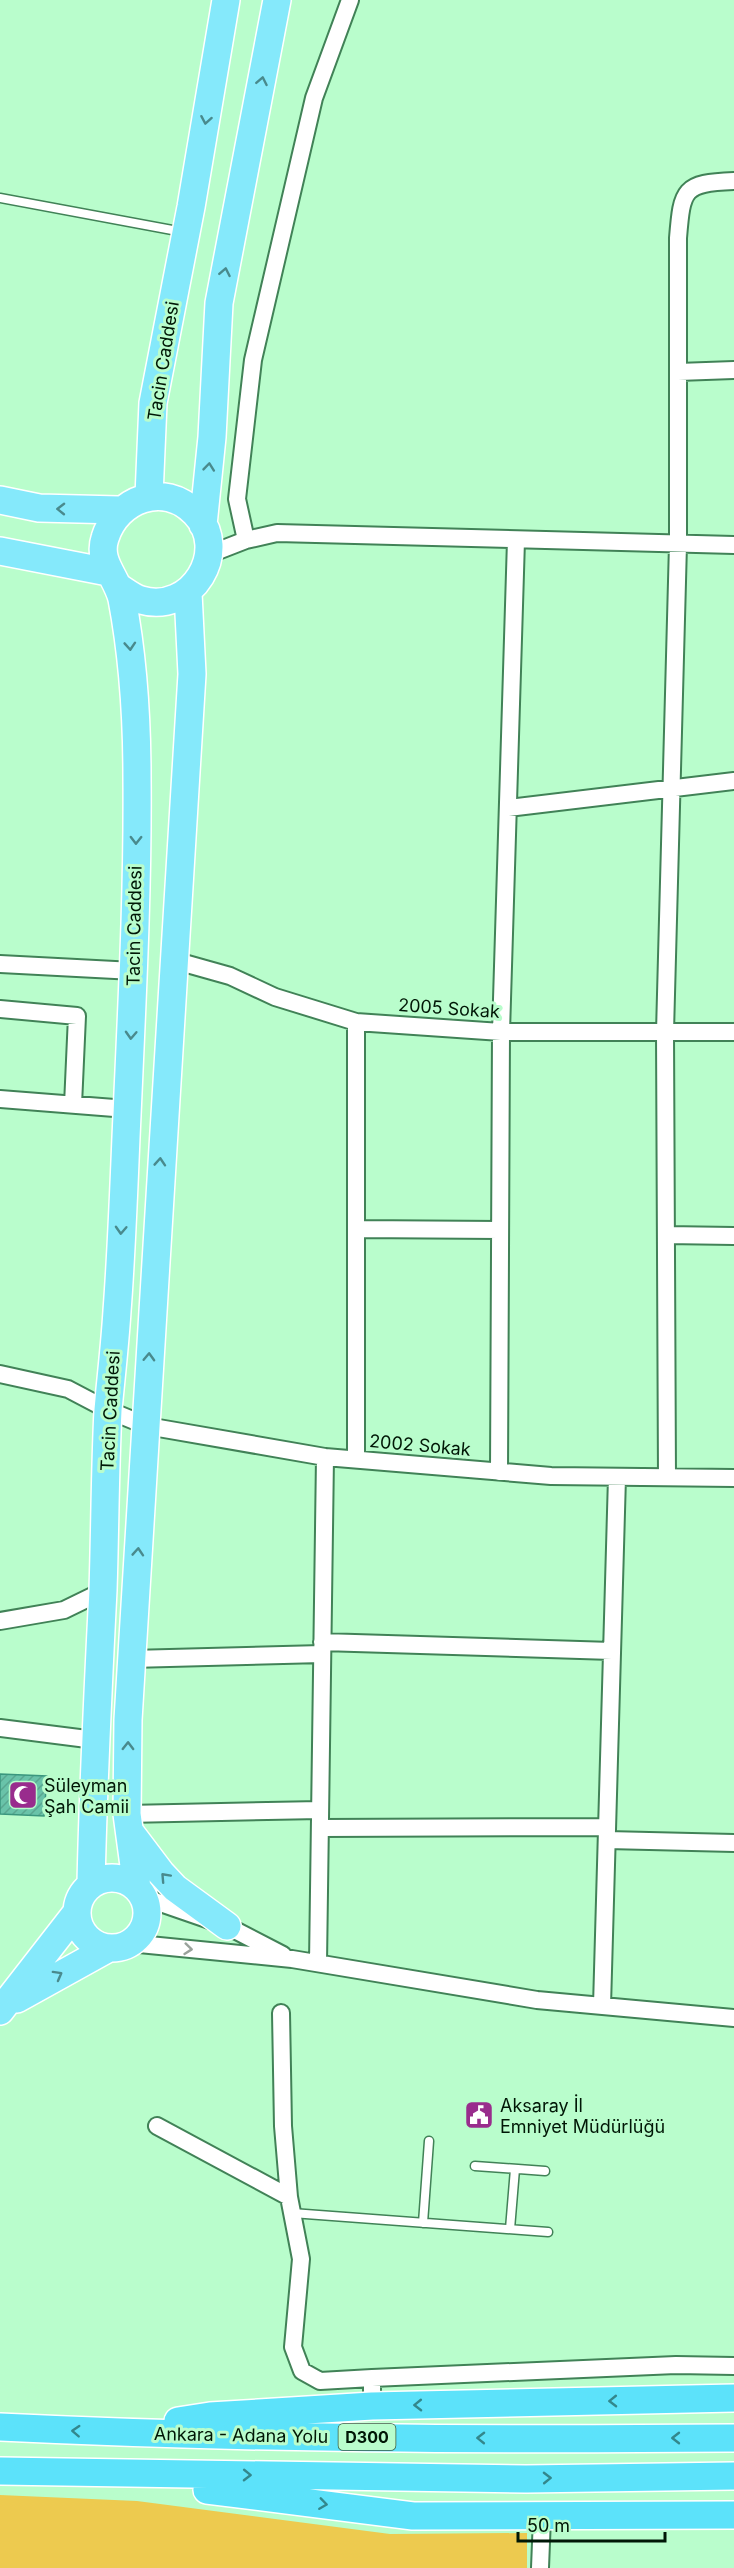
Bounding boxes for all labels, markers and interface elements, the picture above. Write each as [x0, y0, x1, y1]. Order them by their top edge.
one-way arrow [255, 76, 268, 86]
one-way arrow [200, 114, 213, 124]
one-way arrow [218, 268, 231, 278]
street label: Tacin Caddesi [143, 300, 183, 422]
one-way arrow [202, 462, 215, 471]
one-way arrow [56, 503, 65, 515]
one-way arrow [123, 641, 136, 650]
one-way arrow [130, 836, 142, 845]
street label: Tacin Caddesi [122, 866, 146, 986]
street label: 2005 Sokak [397, 994, 501, 1022]
one-way arrow [124, 1031, 137, 1040]
one-way arrow [154, 1158, 167, 1167]
one-way arrow [115, 1226, 128, 1235]
street label: Tacin Caddesi [96, 1350, 124, 1472]
one-way arrow [143, 1353, 156, 1362]
street label: 2002 Sokak [368, 1430, 472, 1460]
one-way arrow [132, 1547, 145, 1556]
one-way arrow [122, 1742, 134, 1751]
place label: Süleyman Şah Camii [44, 1775, 129, 1817]
mosque icon: Süleyman Şah Camii [7, 1779, 39, 1811]
one-way arrow [161, 1873, 172, 1883]
one-way arrow [183, 1942, 192, 1955]
one-way arrow [52, 1971, 63, 1983]
place label: Aksaray İl Emniyet Müdürlüğü [500, 2094, 665, 2137]
public building icon: Aksaray İl Emniyet Müdürlüğü [463, 2099, 495, 2131]
one-way arrow [608, 2394, 617, 2407]
one-way arrow [413, 2399, 422, 2411]
street label: Ankara - Adana Yolu [154, 2423, 328, 2447]
one-way arrow [71, 2424, 80, 2437]
road number: D300 [338, 2424, 395, 2450]
one-way arrow [476, 2432, 485, 2445]
one-way arrow [671, 2432, 680, 2444]
one-way arrow [243, 2469, 252, 2481]
one-way arrow [543, 2472, 552, 2484]
one-way arrow [319, 2497, 328, 2509]
scale bar [518, 2505, 665, 2543]
text: 50 m [527, 2515, 570, 2536]

